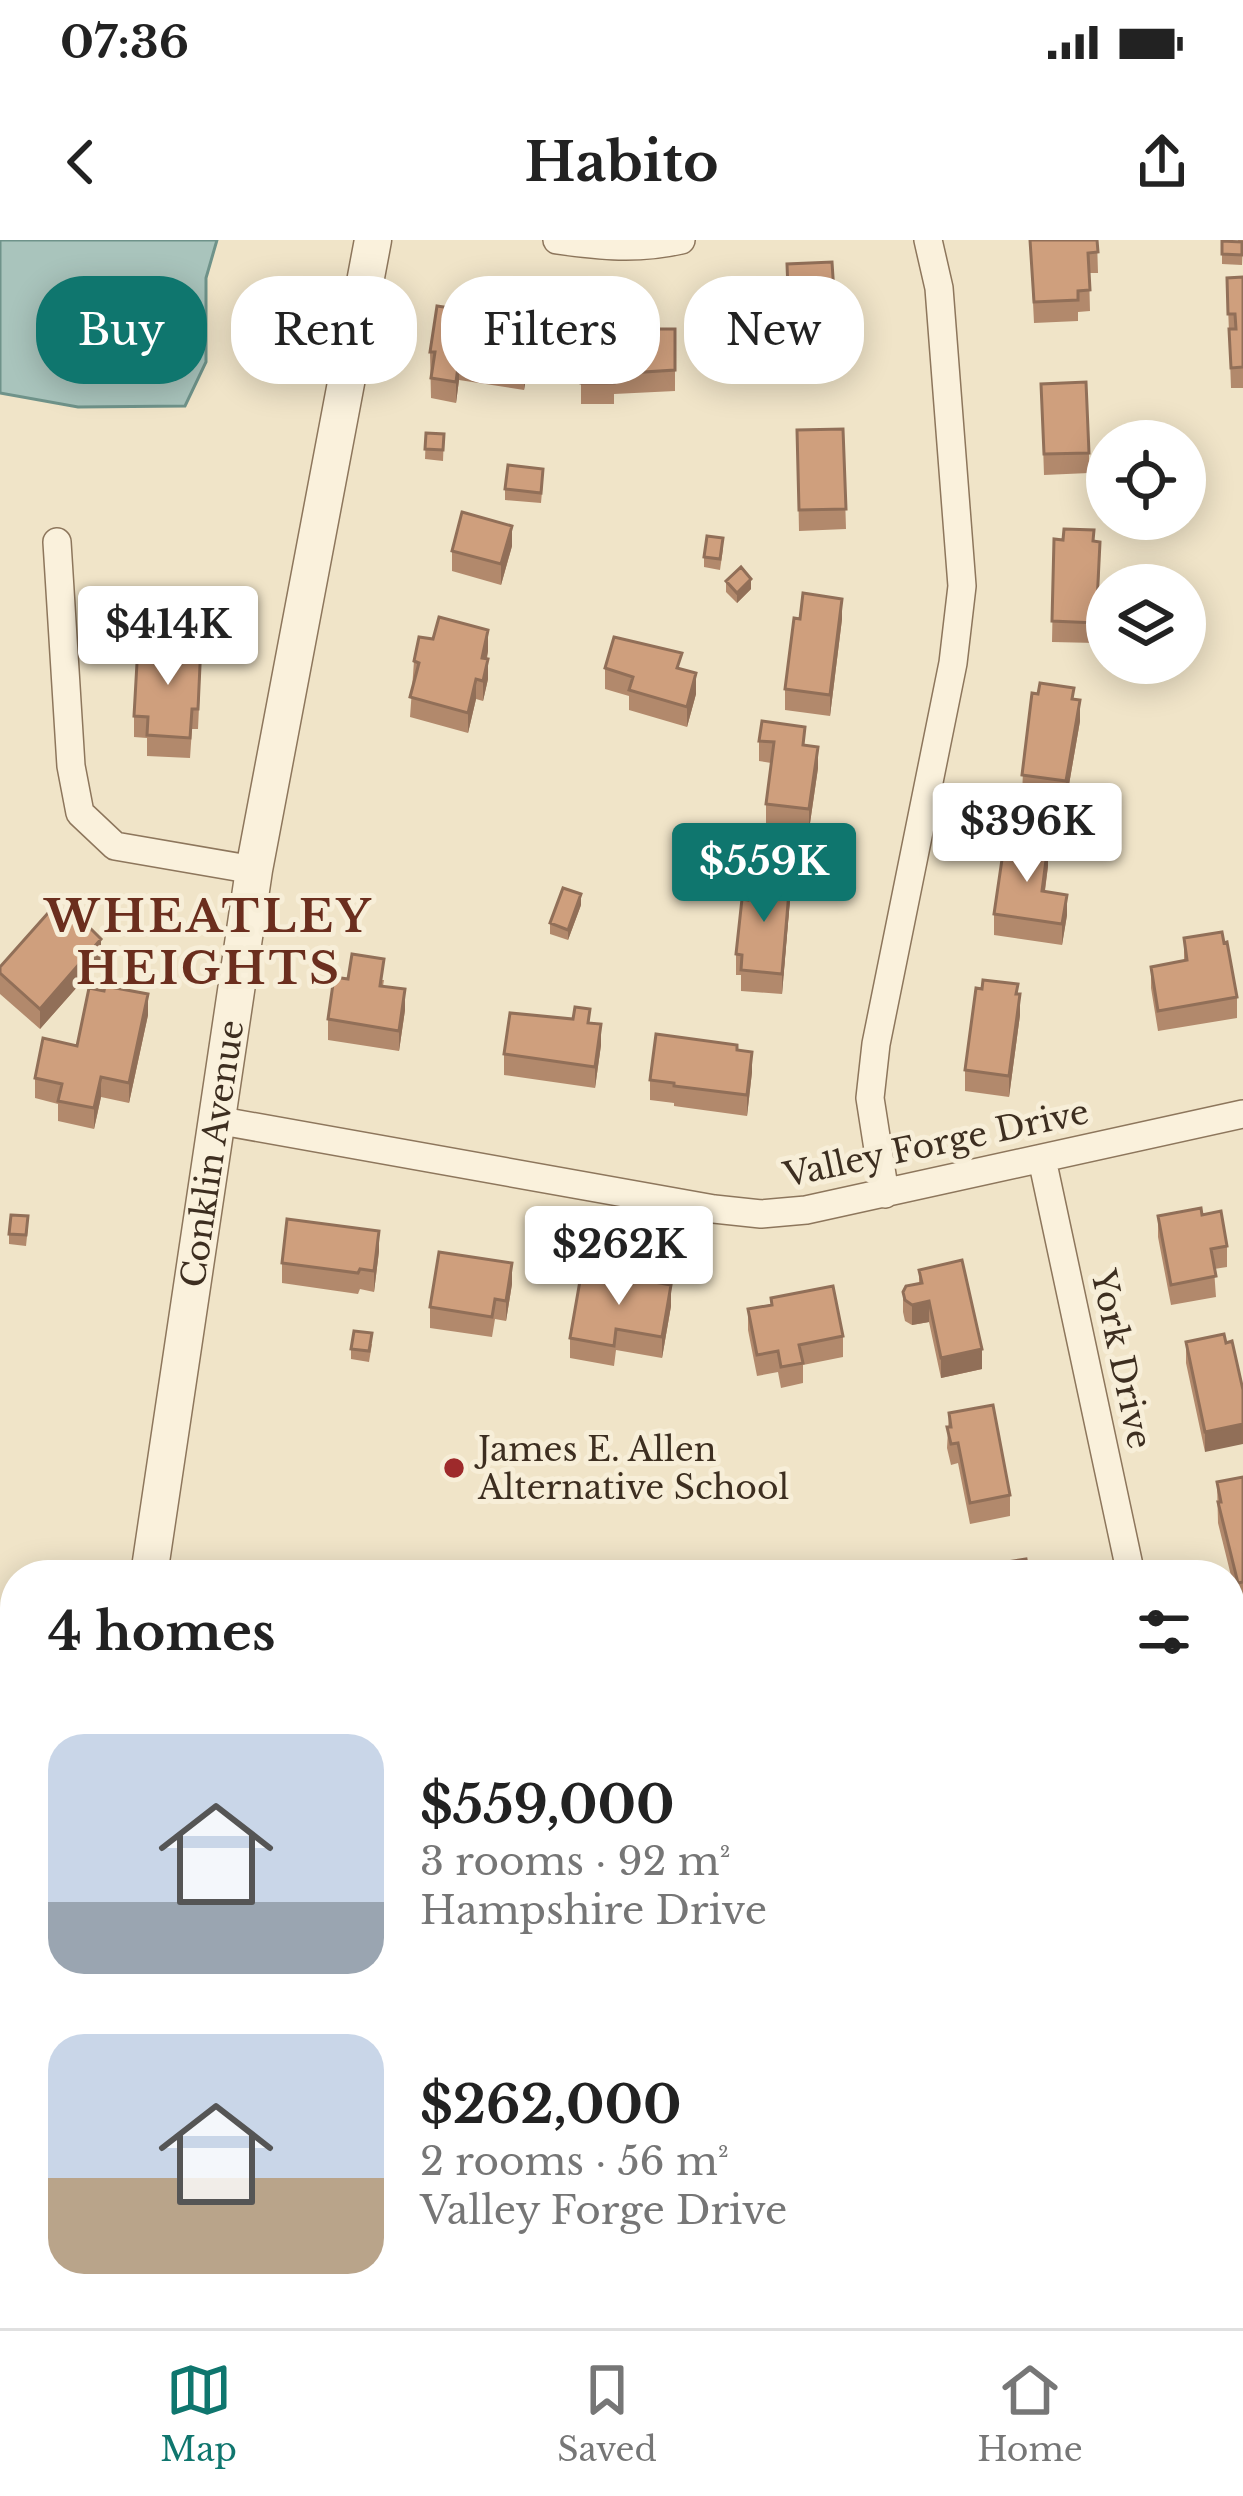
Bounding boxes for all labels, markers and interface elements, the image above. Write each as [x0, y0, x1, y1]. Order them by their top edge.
text: 07:36 [60, 14, 189, 70]
icon: back [48, 129, 114, 195]
text: Habito [524, 129, 719, 196]
icon: share [1129, 129, 1195, 195]
chip: Buy [36, 276, 207, 384]
chip: Rent [231, 276, 417, 384]
chip: Filters [441, 276, 660, 384]
chip: New [684, 276, 864, 384]
map controls [1086, 420, 1206, 684]
button: locate [1086, 420, 1206, 540]
button: layers [1086, 564, 1206, 684]
pin: $414K [84, 586, 252, 688]
text: $414K [105, 600, 231, 649]
pin: $396K [943, 783, 1111, 885]
text: $396K [960, 797, 1094, 846]
pin: $559K [680, 823, 848, 925]
text: $559K [699, 837, 829, 886]
district label: WHEATLEY HEIGHTS [43, 888, 373, 996]
street label: Conklin Avenue [172, 1017, 252, 1290]
street label: Valley Forge Drive [779, 1091, 1092, 1196]
pin: $262K [535, 1206, 703, 1308]
text: $262K [552, 1220, 686, 1269]
street label: York Drive [1082, 1265, 1160, 1452]
place label: James E. Allen Alternative School [474, 1429, 789, 1508]
marker: James E. Allen Alternative School [441, 1455, 467, 1481]
icon: filters [1131, 1599, 1197, 1665]
text: 4 homes [48, 1601, 276, 1664]
text: $559,000 [420, 1774, 674, 1837]
icon: home [144, 1782, 288, 1926]
text: 3 rooms · 92 m² [420, 1837, 731, 1886]
text: Hampshire Drive [420, 1886, 767, 1935]
text: $262,000 [420, 2074, 681, 2137]
icon: home [144, 2082, 288, 2226]
text: 2 rooms · 56 m² [420, 2137, 729, 2186]
text: Valley Forge Drive [420, 2186, 787, 2235]
tab: Map [160, 2357, 237, 2470]
tab: Saved [557, 2357, 657, 2470]
tab: Home [977, 2357, 1083, 2470]

